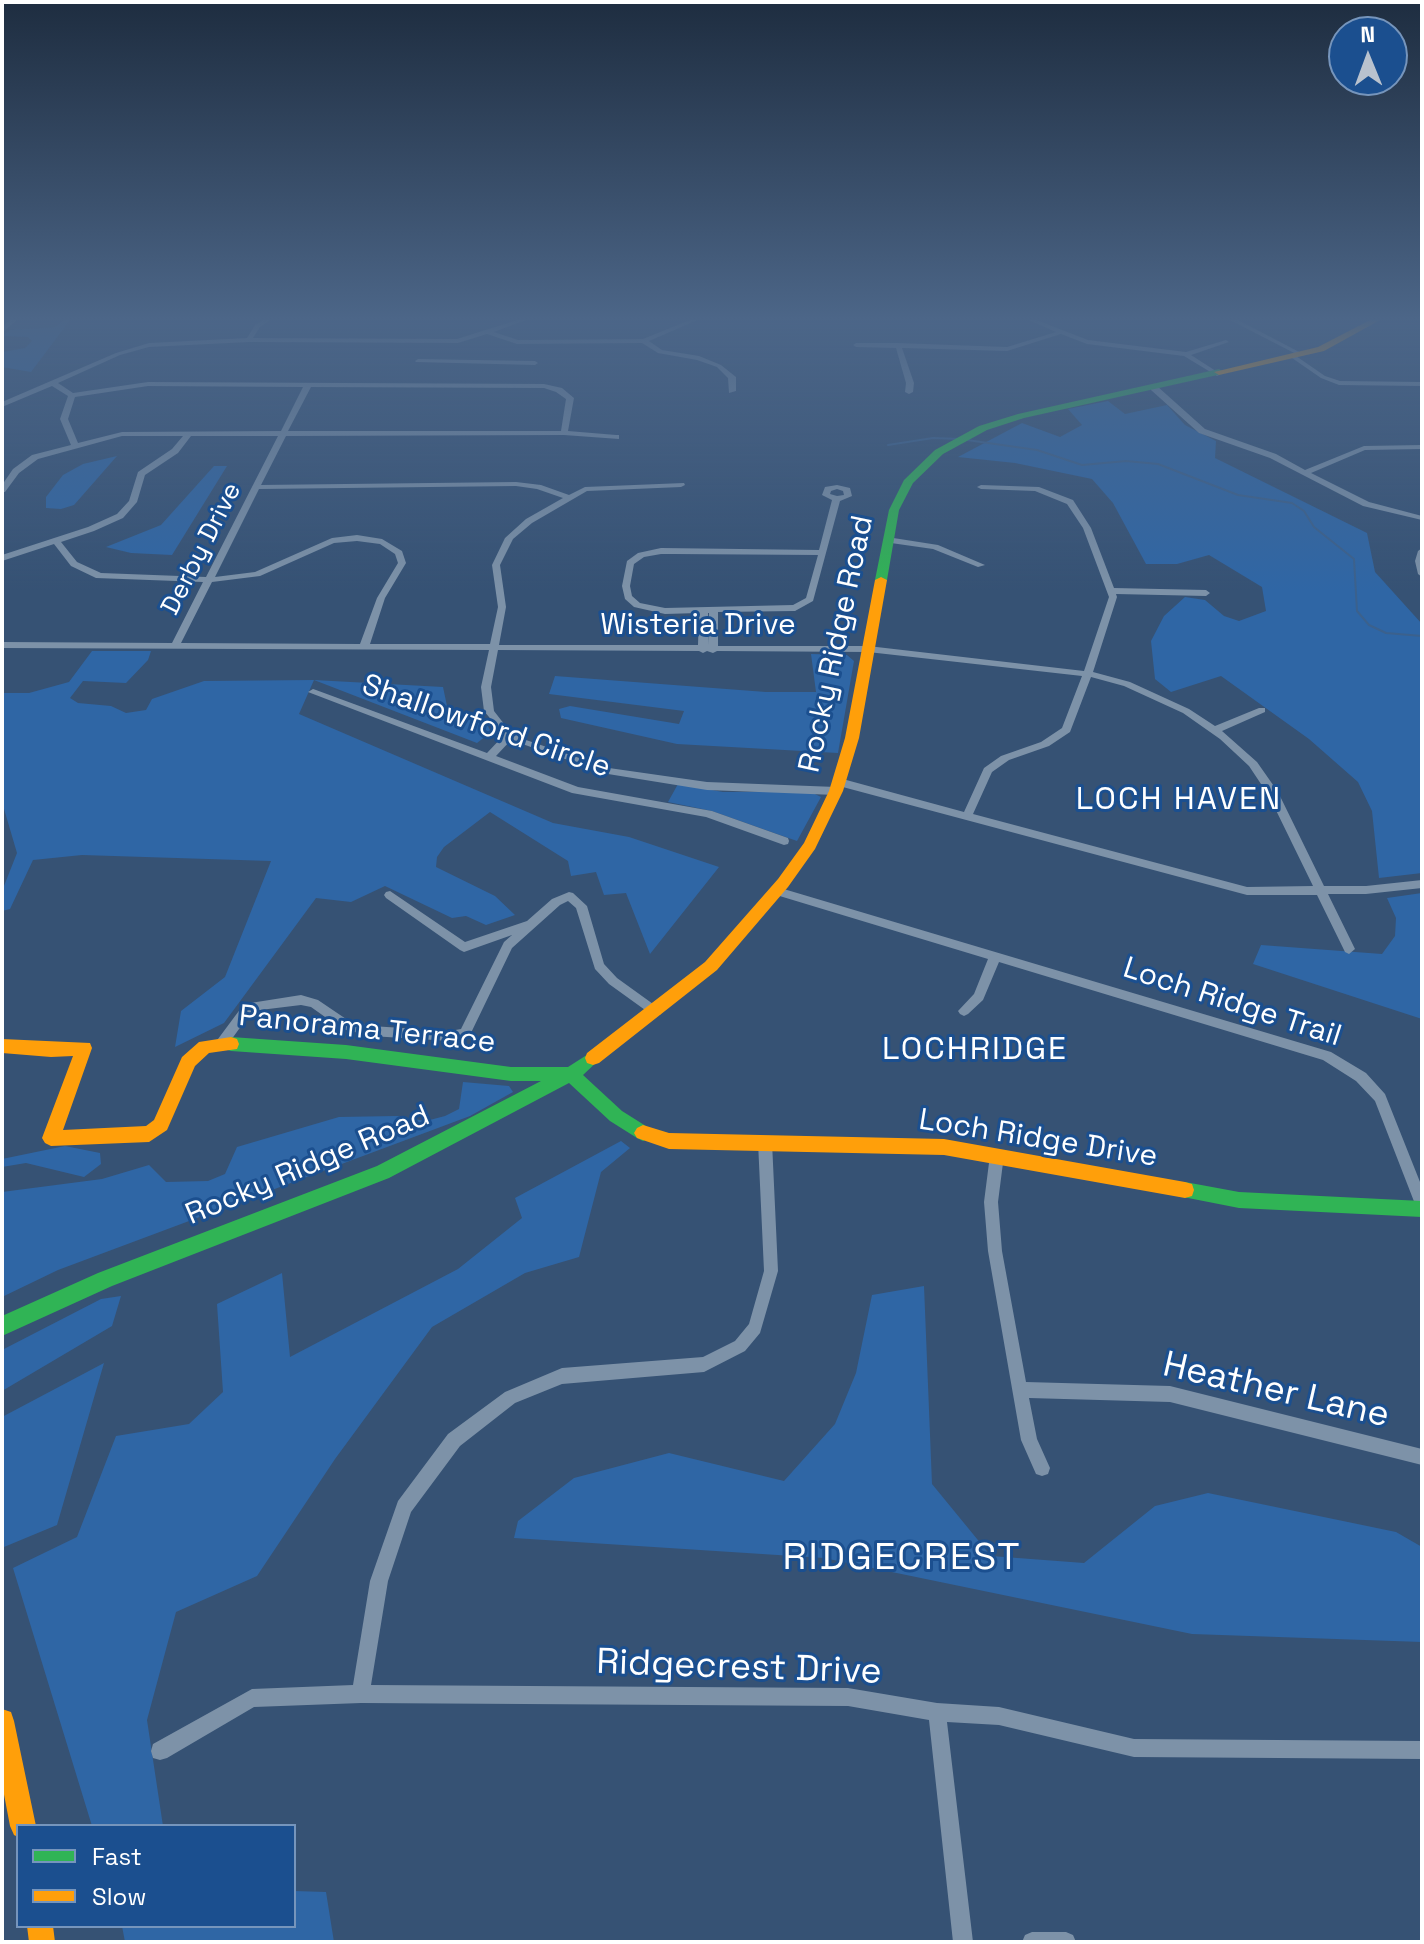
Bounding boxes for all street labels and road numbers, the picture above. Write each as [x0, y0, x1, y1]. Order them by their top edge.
street label: Derby Drive [155, 478, 249, 620]
street label: Rocky Ridge Road [792, 512, 882, 776]
street label: Wisteria Drive [600, 608, 796, 644]
street label: Shallowford Circle [357, 668, 615, 786]
street label: Loch Ridge Trail [1118, 951, 1346, 1055]
street label: Panorama Terrace [237, 999, 497, 1061]
street label: Rocky Ridge Road [181, 1098, 435, 1234]
street label: Loch Ridge Drive [916, 1102, 1160, 1176]
street label: Heather Lane [1159, 1344, 1393, 1438]
street label: Ridgecrest Drive [596, 1641, 882, 1695]

